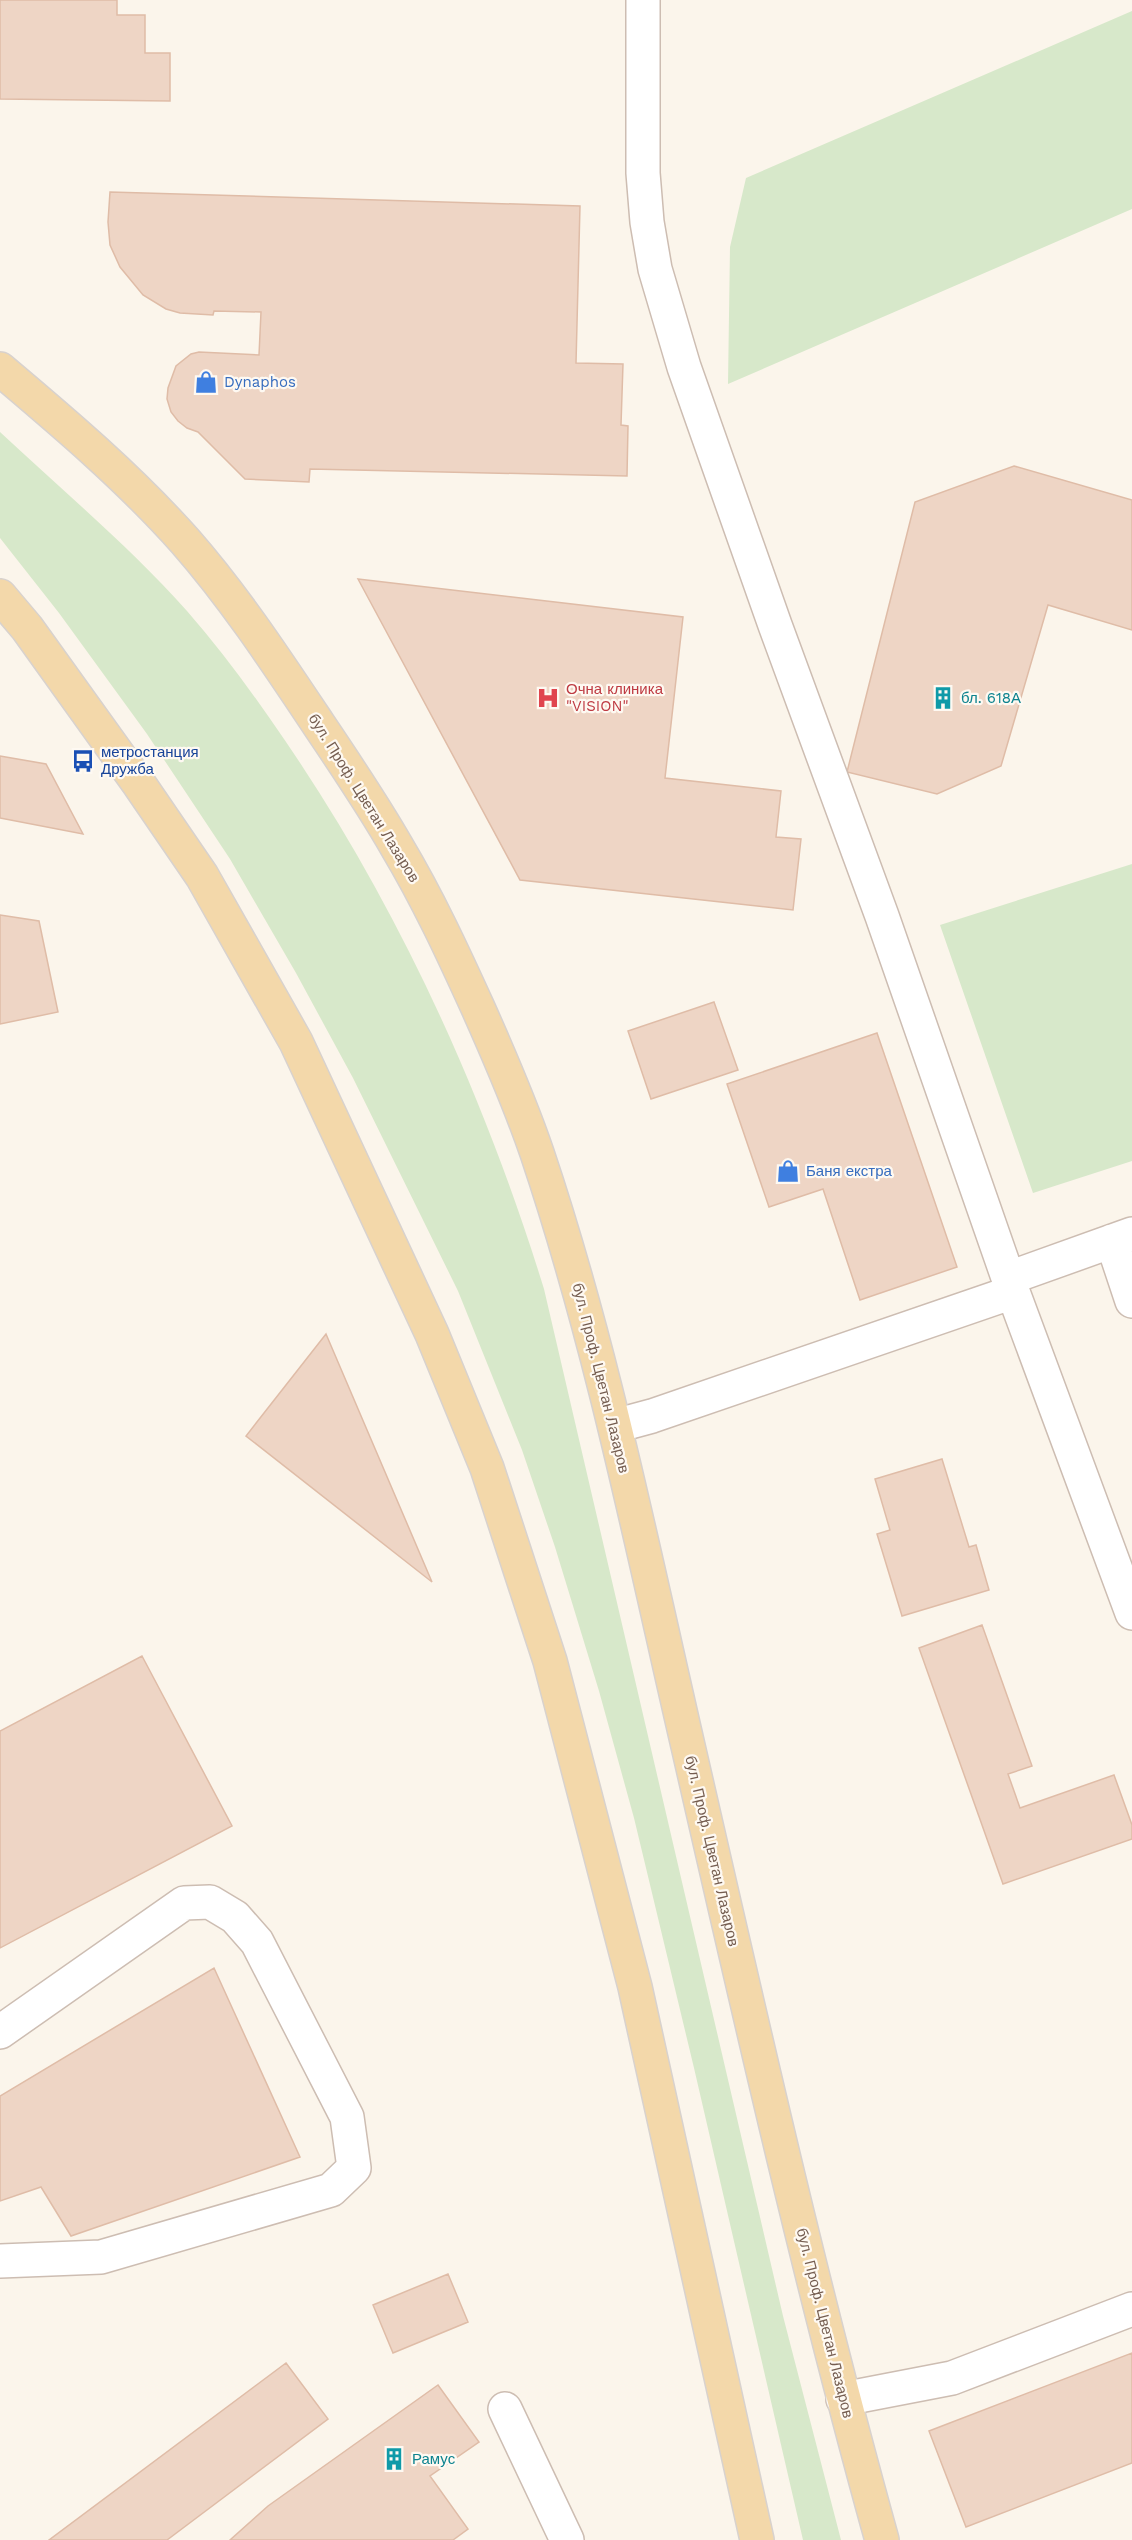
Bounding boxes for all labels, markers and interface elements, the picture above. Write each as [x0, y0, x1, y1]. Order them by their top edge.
shop icon: Dynaphos [193, 369, 219, 395]
place label: Dynaphos [224, 373, 296, 391]
place label: Очна клиника "VISION" [566, 680, 664, 715]
hospital icon: Очна клиника "VISION" [535, 685, 561, 711]
building icon: бл. 618А [930, 685, 956, 711]
place label: бл. 618А [961, 689, 1021, 707]
street label: бул. Проф. Цветан Лазаров [305, 710, 423, 886]
place label: метростанция Дружба [101, 743, 199, 778]
bus stop icon: метростанция Дружба [70, 748, 96, 774]
shop icon: Баня екстра [775, 1158, 801, 1184]
place label: Баня екстра [806, 1162, 892, 1180]
street label: бул. Проф. Цветан Лазаров [569, 1281, 633, 1475]
street label: бул. Проф. Цветан Лазаров [681, 1754, 743, 1948]
street label: бул. Проф. Цветан Лазаров [793, 2226, 857, 2420]
building icon: Рамус [381, 2446, 407, 2472]
place label: Рамус [412, 2450, 456, 2468]

